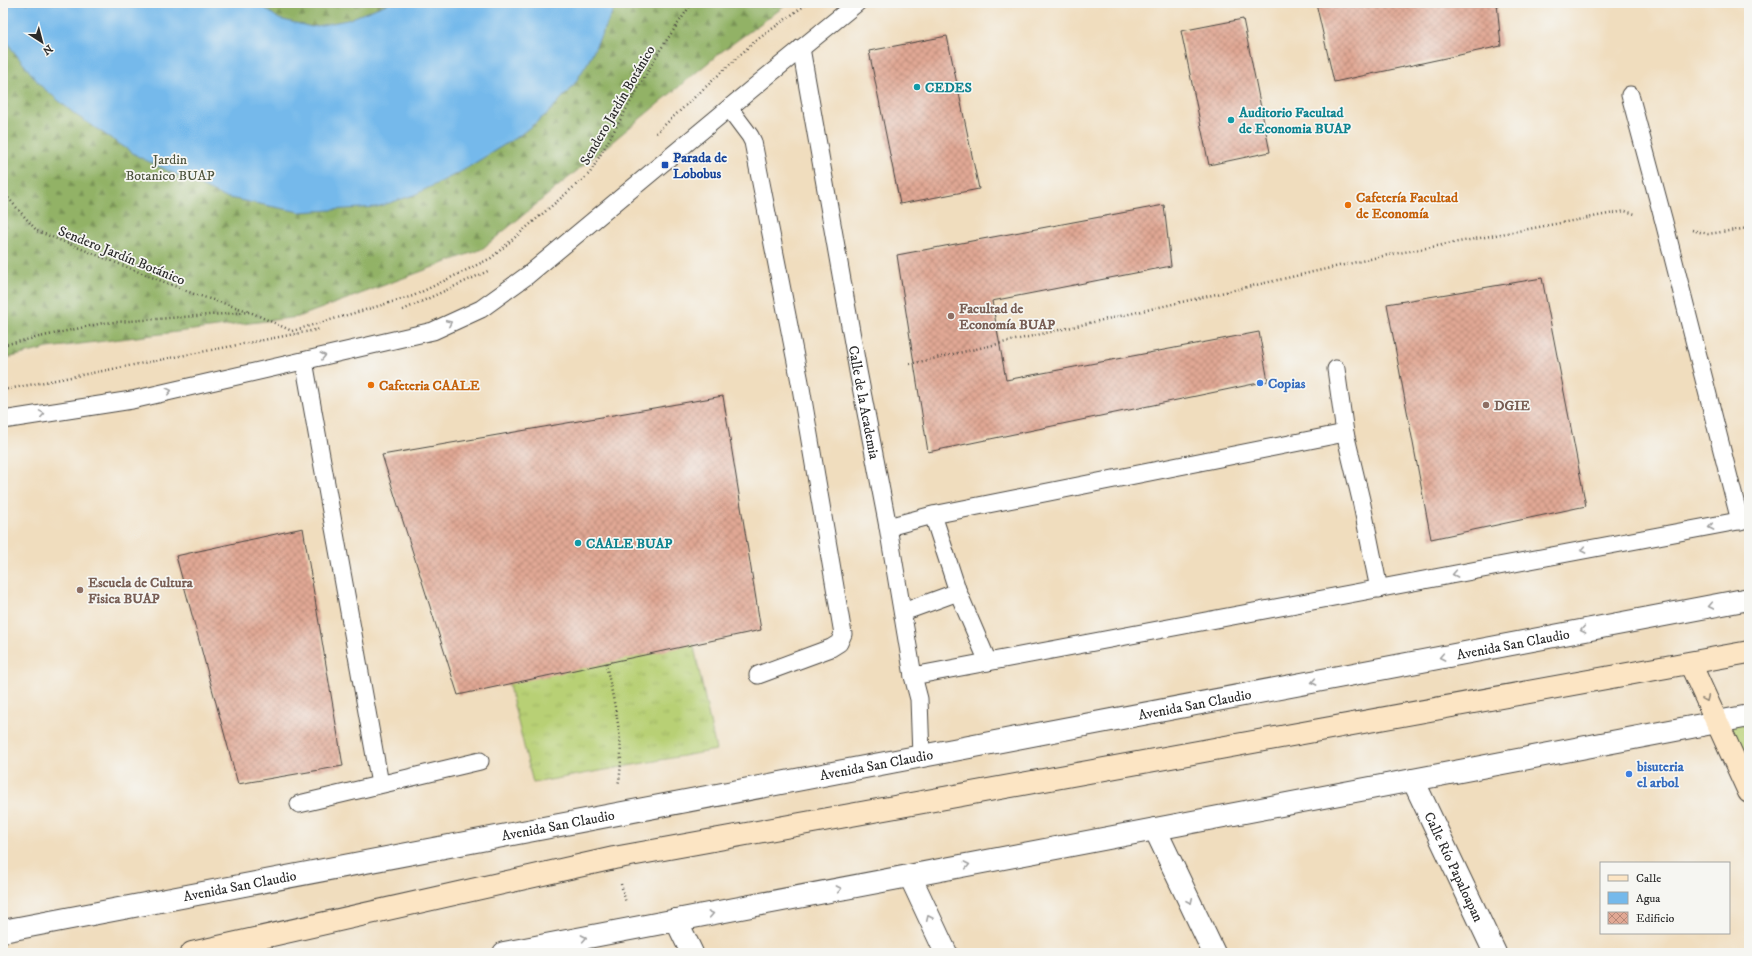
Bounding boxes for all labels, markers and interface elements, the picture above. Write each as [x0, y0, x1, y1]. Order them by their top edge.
north arrow [22, 22, 62, 62]
text: N [40, 41, 55, 58]
street label: Sendero Jardín Botánico [576, 42, 660, 169]
place label: CEDES [925, 79, 972, 97]
marker: CEDES [912, 82, 922, 92]
place label: Auditorio Facultad de Economia BUAP [1238, 104, 1352, 138]
marker: Auditorio Facultad de Economia BUAP [1226, 115, 1236, 125]
place label: Parada de Lobobus [673, 149, 727, 183]
park label: Jardin Botanico BUAP [125, 151, 215, 185]
marker: Parada de Lobobus [660, 160, 670, 170]
place label: Cafetería Facultad de Economía [1356, 189, 1459, 223]
marker: Cafetería Facultad de Economía [1343, 200, 1353, 210]
street label: Sendero Jardín Botánico [55, 222, 188, 290]
place label: Facultad de Economía BUAP [959, 300, 1056, 334]
marker: Facultad de Economía BUAP [946, 311, 956, 321]
one-way arrow [445, 320, 452, 328]
street label: Calle de la Academia [844, 344, 883, 461]
one-way arrow [320, 352, 327, 361]
place label: Copias [1268, 375, 1306, 393]
place label: Cafeteria CAALE [379, 377, 480, 395]
marker: Copias [1255, 378, 1265, 388]
marker: Cafeteria CAALE [366, 380, 376, 390]
one-way arrow [166, 388, 173, 396]
place label: DGIE [1494, 397, 1530, 415]
marker: DGIE [1481, 400, 1491, 410]
one-way arrow [38, 410, 45, 419]
one-way arrow [1708, 522, 1714, 530]
place label: CAALE BUAP [586, 535, 673, 553]
marker: CAALE BUAP [573, 538, 583, 548]
one-way arrow [1580, 546, 1586, 554]
one-way arrow [1452, 570, 1458, 578]
place label: Escuela de Cultura Fisica BUAP [88, 574, 194, 608]
marker: Escuela de Cultura Fisica BUAP [75, 585, 85, 595]
one-way arrow [1708, 601, 1714, 610]
street label: Avenida San Claudio [1455, 625, 1571, 664]
one-way arrow [1580, 626, 1586, 634]
one-way arrow [1438, 653, 1445, 661]
one-way arrow [1311, 677, 1317, 686]
street label: Avenida San Claudio [1137, 686, 1253, 725]
one-way arrow [1701, 694, 1709, 702]
street label: Avenida San Claudio [818, 746, 935, 785]
place label: bisuteria el arbol [1636, 758, 1685, 792]
marker: bisuteria el arbol [1624, 769, 1634, 779]
street label: Avenida San Claudio [500, 806, 616, 845]
street label: Calle Río Papaloapan [1419, 809, 1487, 926]
one-way arrow [964, 861, 970, 870]
legend [1600, 862, 1730, 934]
street label: Avenida San Claudio [182, 867, 298, 906]
text: Calle [1636, 871, 1661, 886]
one-way arrow [836, 886, 842, 894]
text: Agua [1636, 891, 1661, 906]
one-way arrow [1185, 897, 1193, 905]
one-way arrow [708, 910, 715, 918]
text: Edificio [1636, 911, 1675, 926]
one-way arrow [926, 914, 934, 922]
one-way arrow [581, 934, 587, 943]

